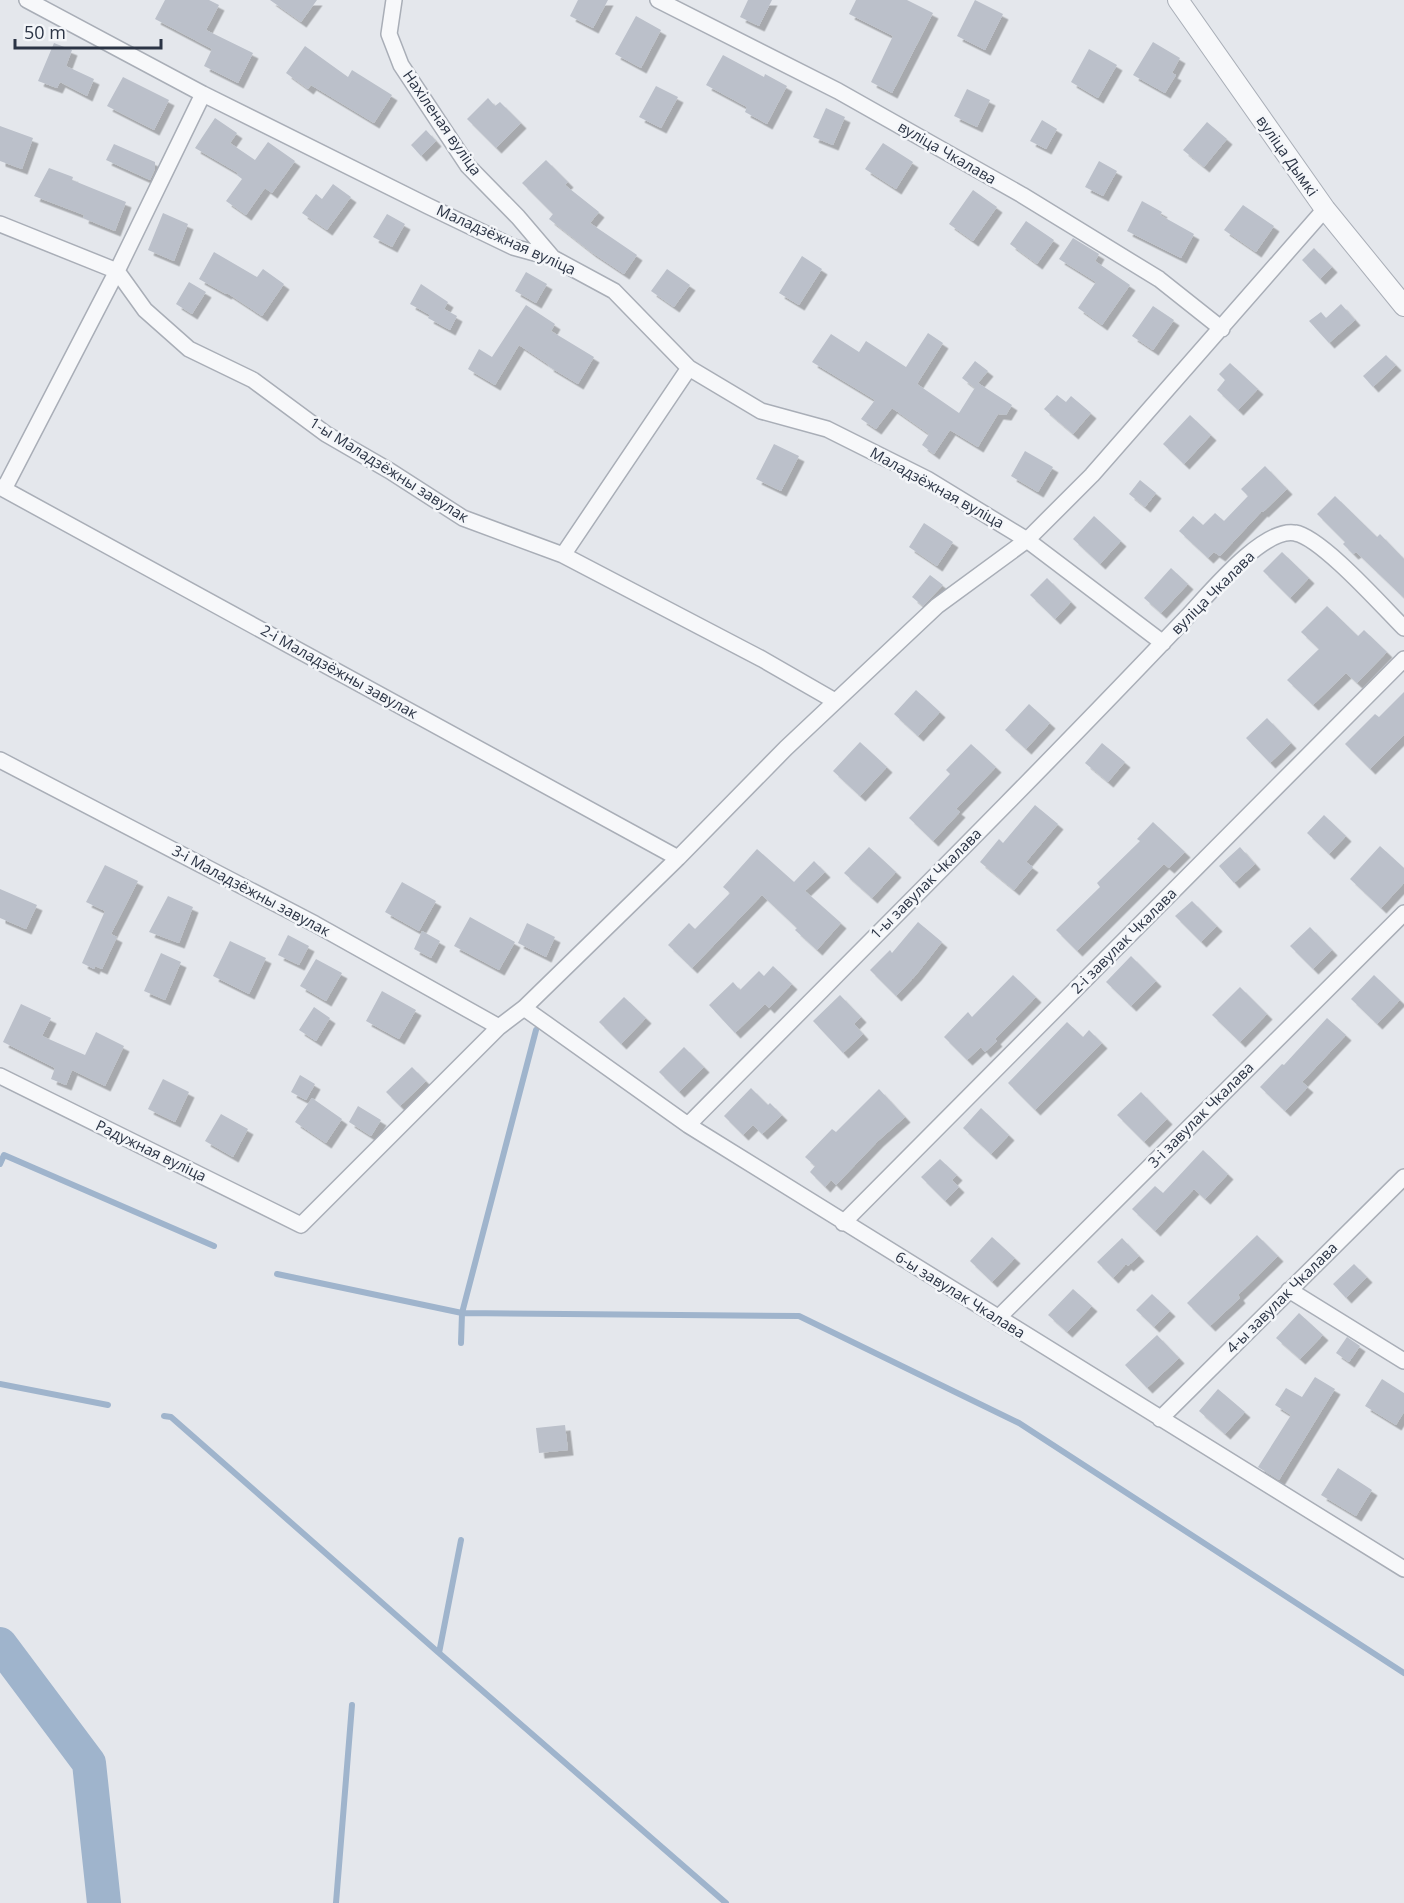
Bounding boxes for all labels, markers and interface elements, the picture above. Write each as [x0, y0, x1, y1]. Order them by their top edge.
scale bar [15, 12, 160, 50]
text: 50 m [24, 20, 66, 44]
street label: Нахіленая вуліца [399, 66, 487, 179]
street label: вуліца Дымкі [1253, 111, 1323, 200]
street label: вуліца Чкалава [895, 116, 1000, 188]
street label: Маладзёжная вуліца [434, 199, 579, 279]
street label: 1-ы Маладзёжны завулак [306, 412, 473, 527]
street label: Маладзёжная вуліца [867, 442, 1008, 532]
street label: вуліца Чкалава [1166, 546, 1258, 638]
street label: 2-і Маладзёжны завулак [257, 620, 422, 723]
street label: 1-ы завулак Чкалава [865, 823, 985, 943]
street label: 3-і Маладзёжны завулак [169, 840, 334, 940]
street label: 2-і завулак Чкалава [1066, 883, 1180, 997]
street label: 3-і завулак Чкалава [1143, 1057, 1257, 1171]
street label: Радужная вуліца [93, 1115, 210, 1186]
street label: 4-ы завулак Чкалава [1221, 1237, 1341, 1357]
street label: 6-ы завулак Чкалава [892, 1246, 1029, 1342]

